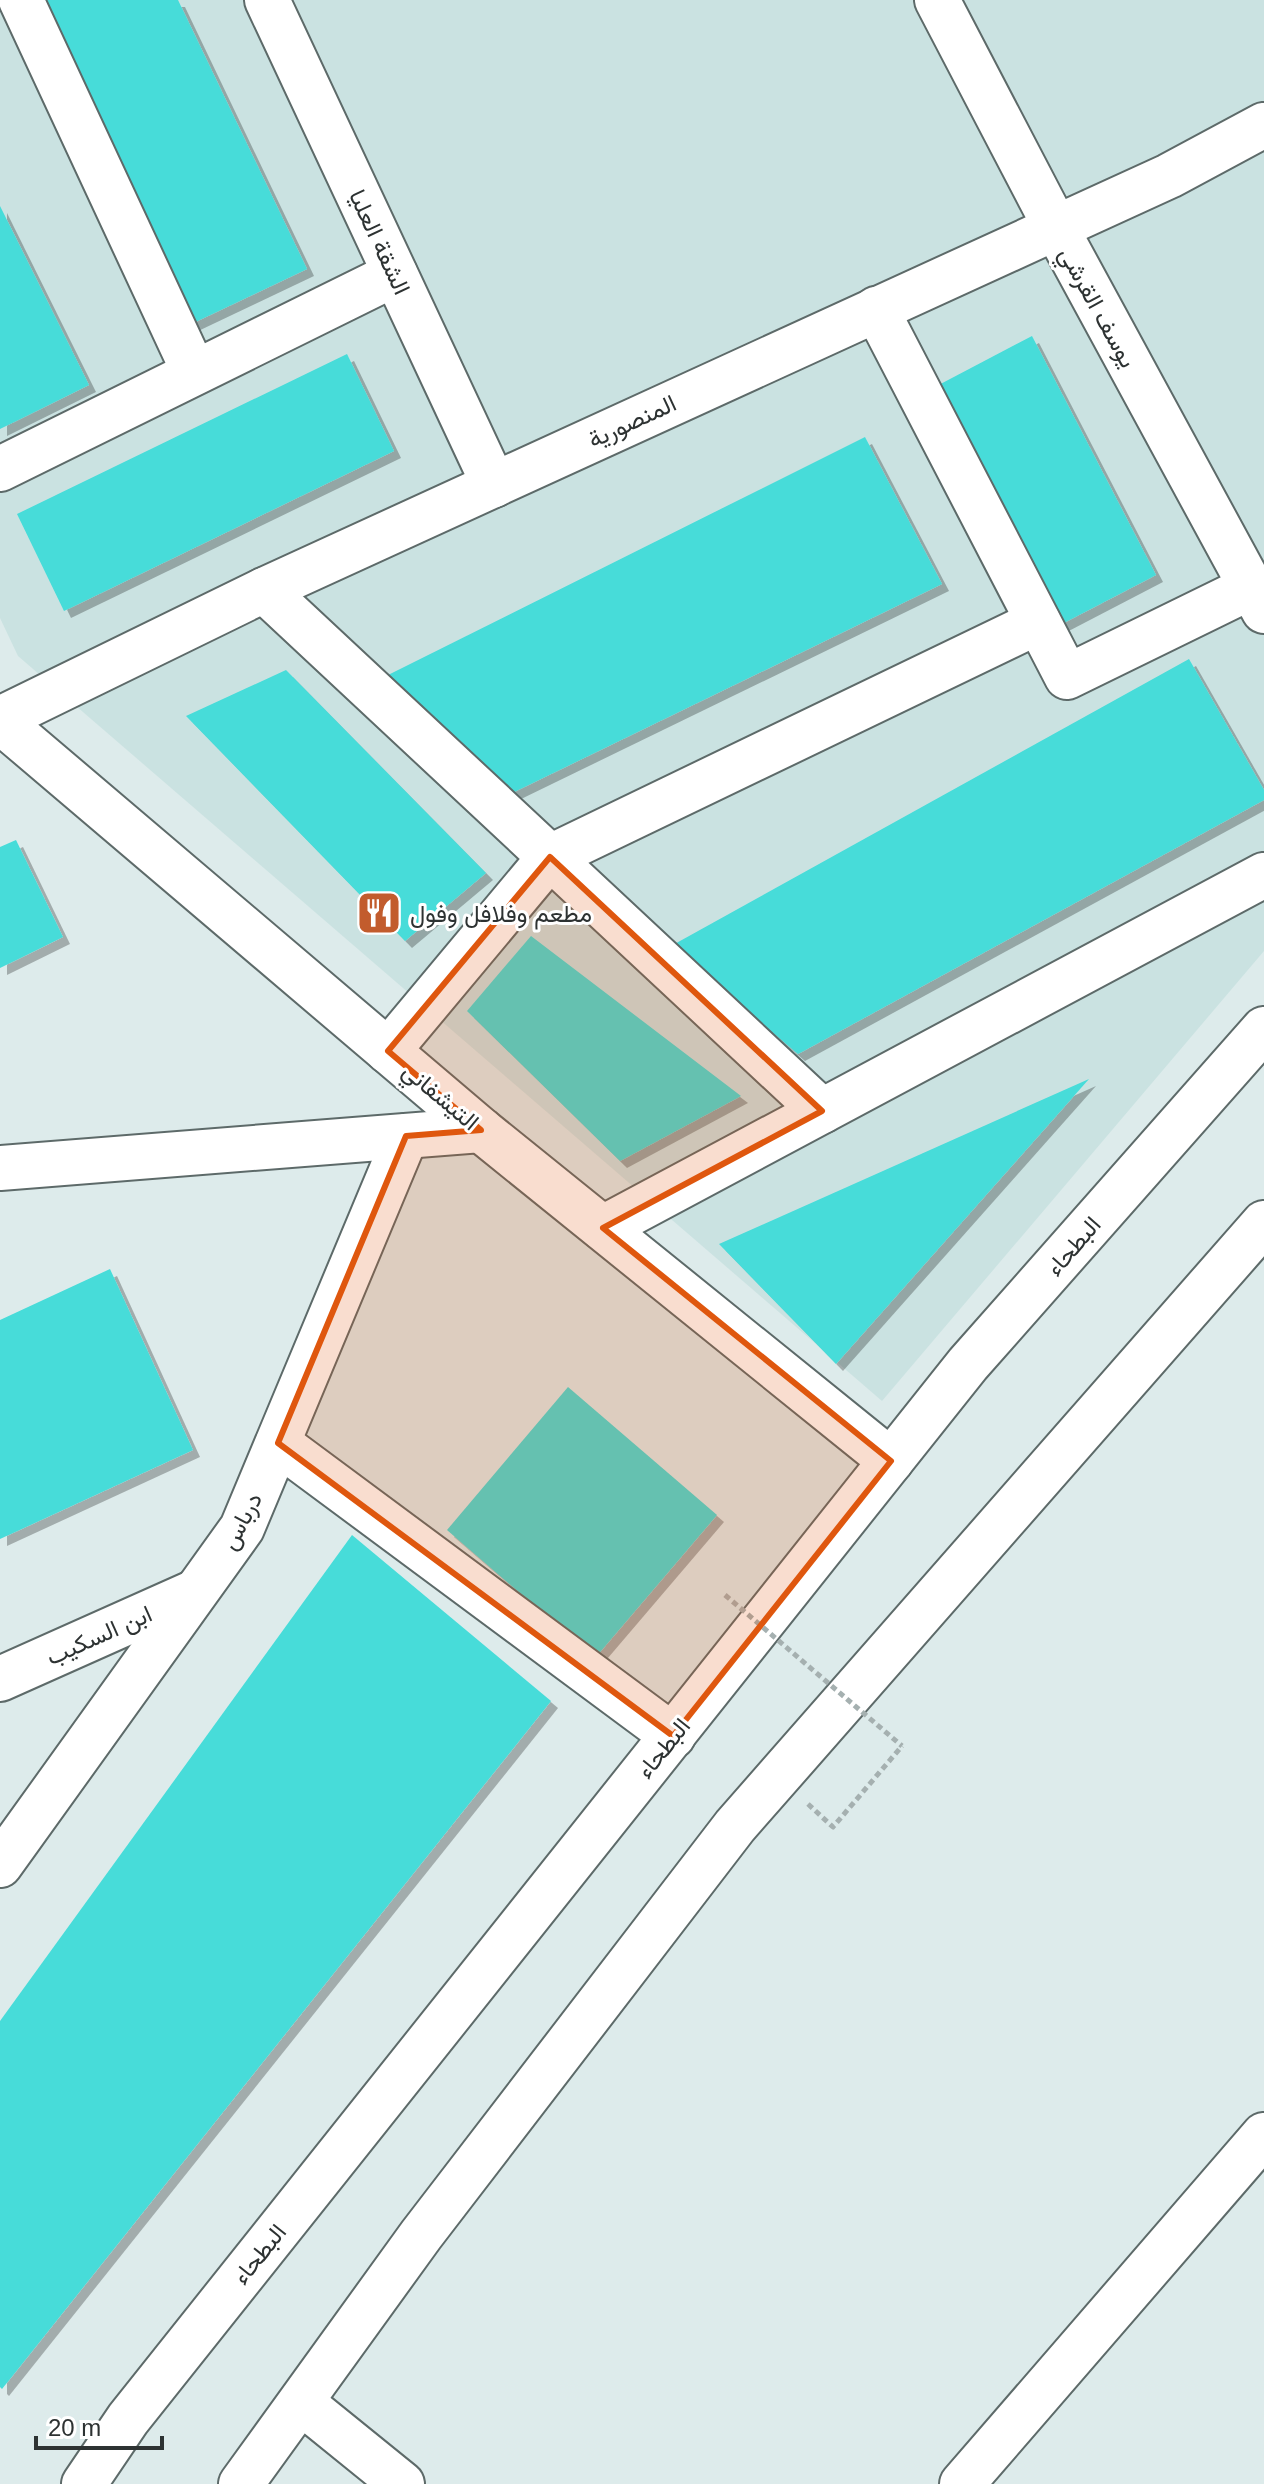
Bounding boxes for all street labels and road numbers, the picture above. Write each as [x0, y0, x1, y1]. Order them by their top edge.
street label: الشقة العليا [343, 185, 416, 299]
street label: يوسف القرشي [1049, 242, 1142, 375]
street label: المنصورية [584, 389, 681, 455]
street label: التيشفاني [394, 1057, 484, 1140]
street label: البطحاء [1040, 1211, 1107, 1282]
street label: درباس [215, 1488, 269, 1555]
street label: ابن السكيب [42, 1600, 156, 1671]
street label: البطحاء [631, 1713, 696, 1784]
street label: البطحاء [227, 2219, 292, 2290]

